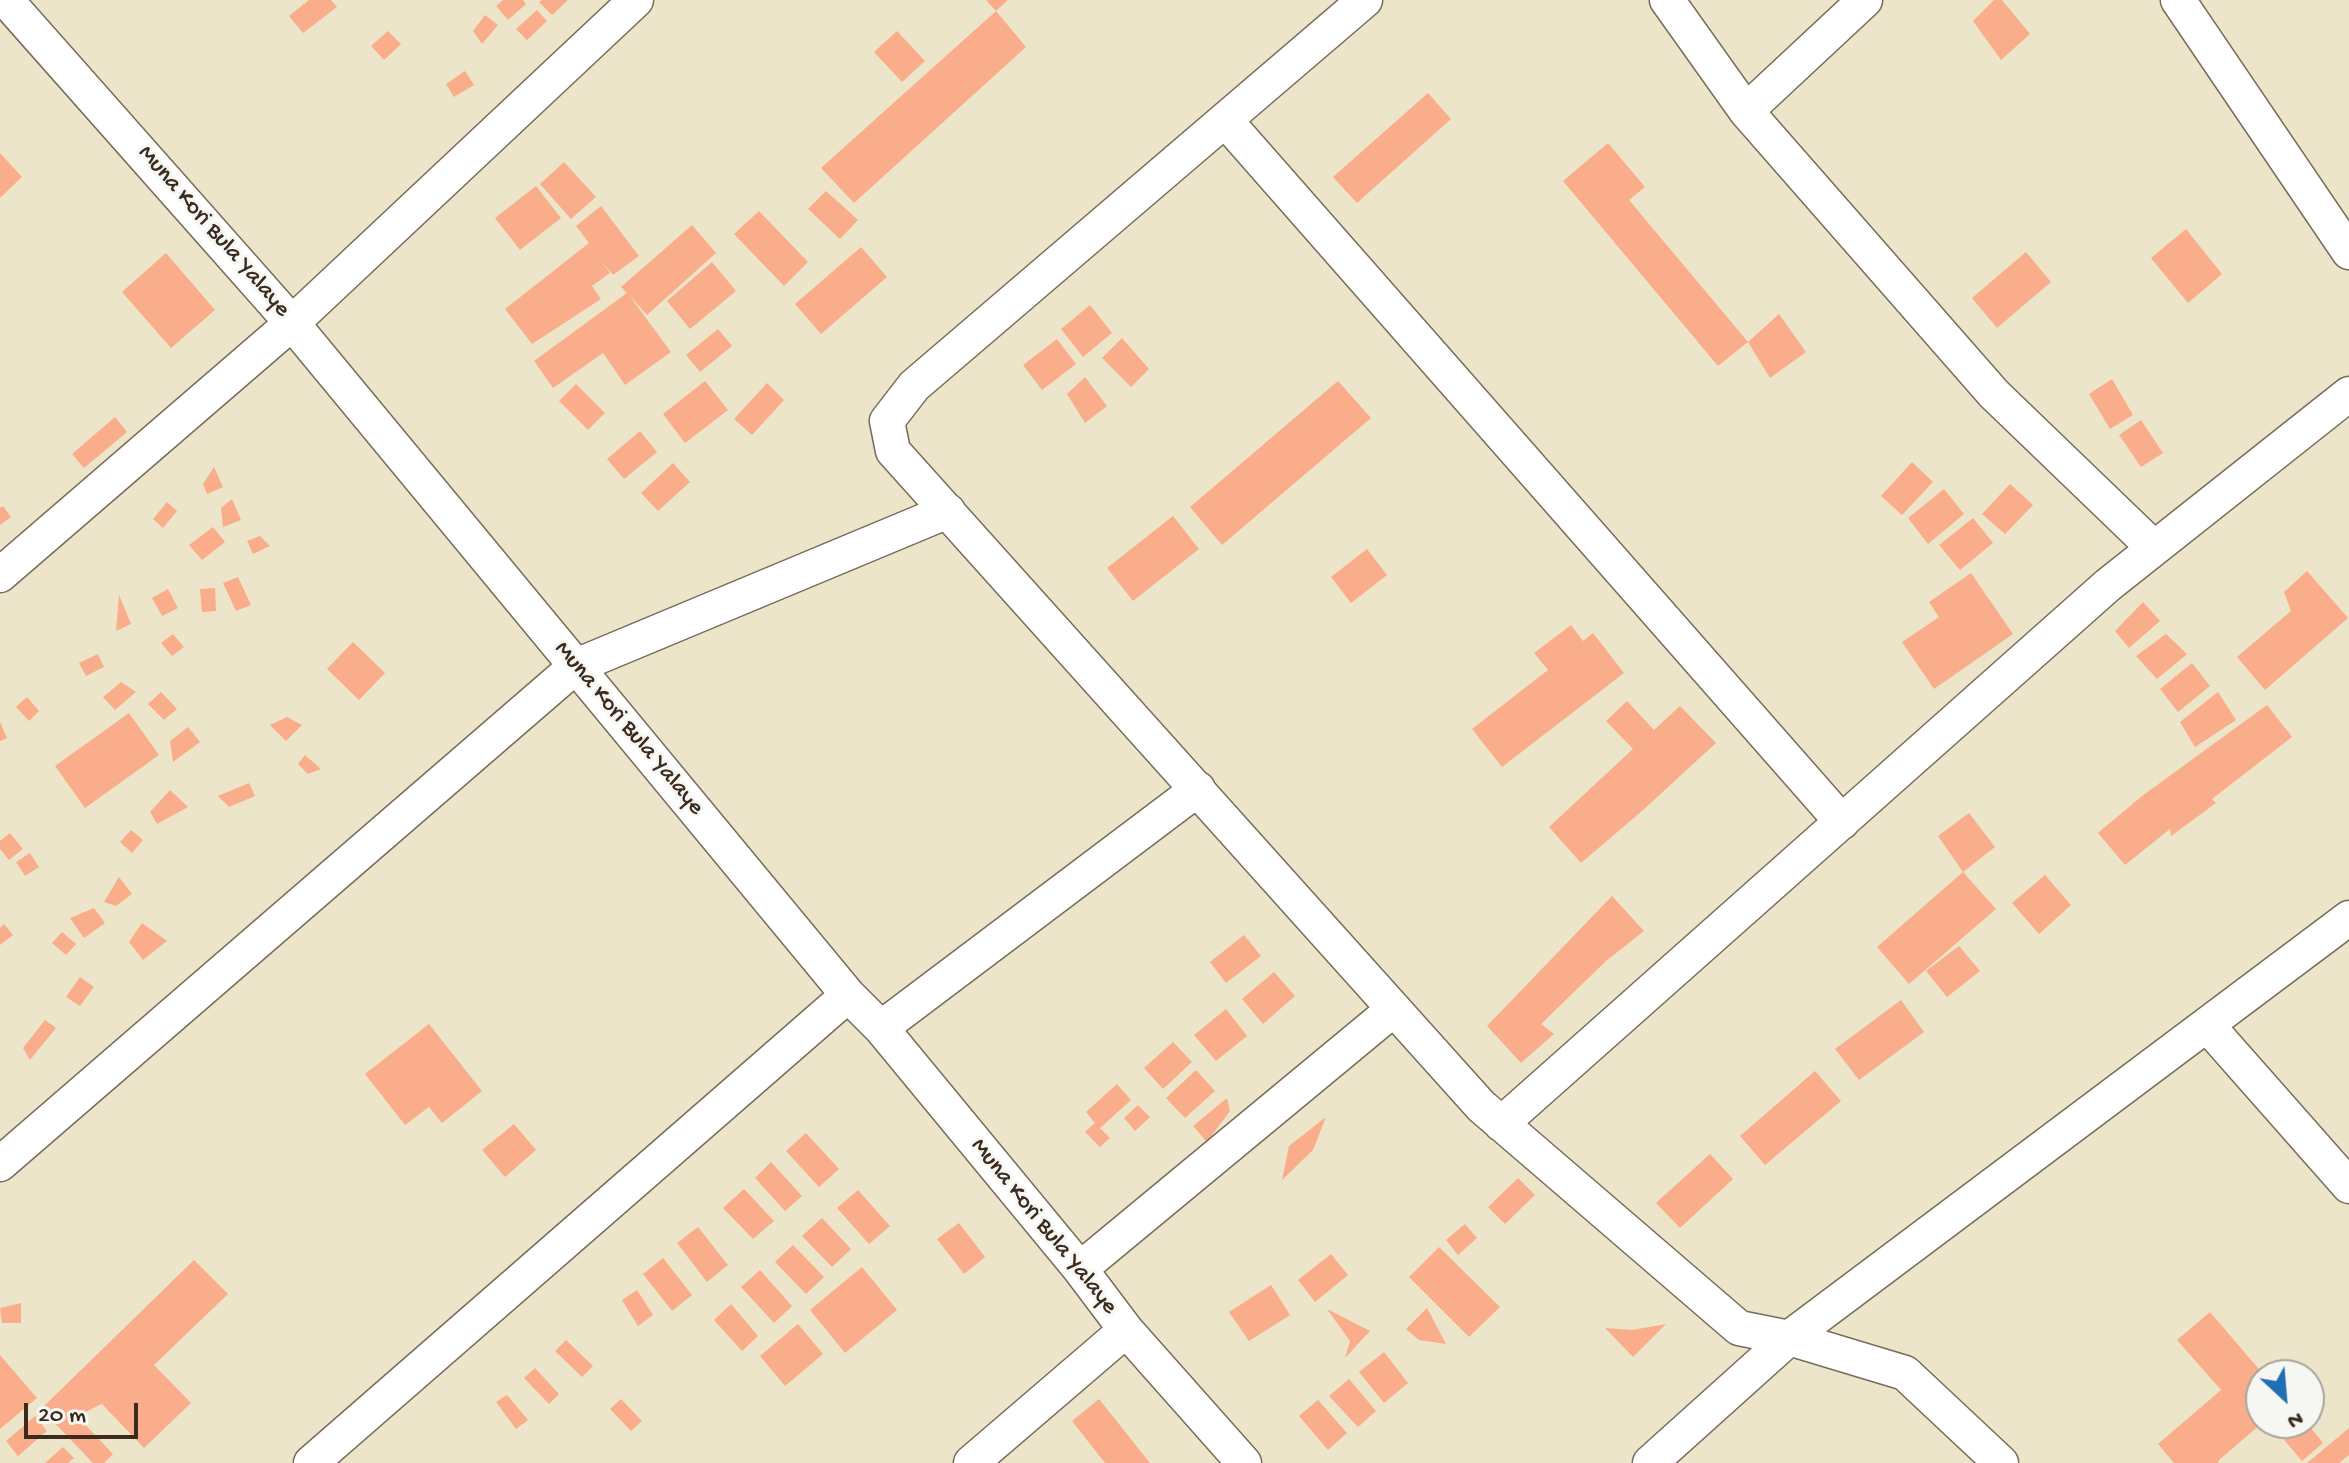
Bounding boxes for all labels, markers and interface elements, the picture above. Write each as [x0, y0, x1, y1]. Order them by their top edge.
street label: Muna Kori Bula Yalaye [130, 140, 296, 324]
street label: Muna Kori Bula Yalaye [547, 636, 709, 822]
street label: Muna Kori Bula Yalaye [963, 1133, 1123, 1321]
north arrow [2245, 1359, 2325, 1439]
scale bar [28, 1387, 142, 1437]
text: 20 m [38, 1402, 86, 1431]
text: N [2282, 1404, 2307, 1434]

